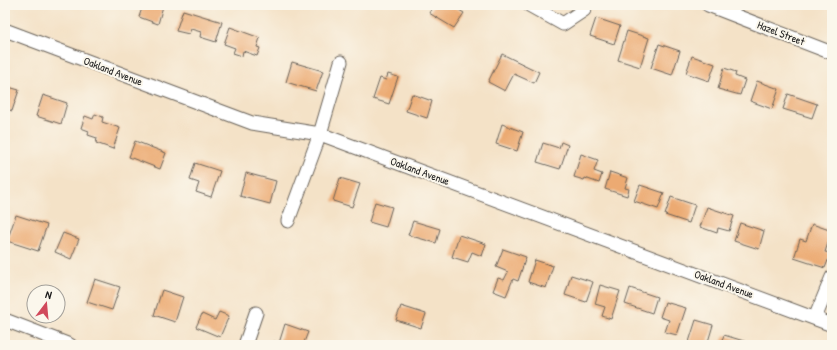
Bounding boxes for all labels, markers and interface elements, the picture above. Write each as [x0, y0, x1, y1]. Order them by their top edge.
street label: Hazel Street [755, 18, 807, 48]
street label: Oakland Avenue [82, 53, 145, 89]
street label: Oakland Avenue [389, 154, 452, 188]
street label: Oakland Avenue [693, 267, 756, 301]
north arrow [26, 284, 66, 324]
text: N [44, 287, 54, 302]

